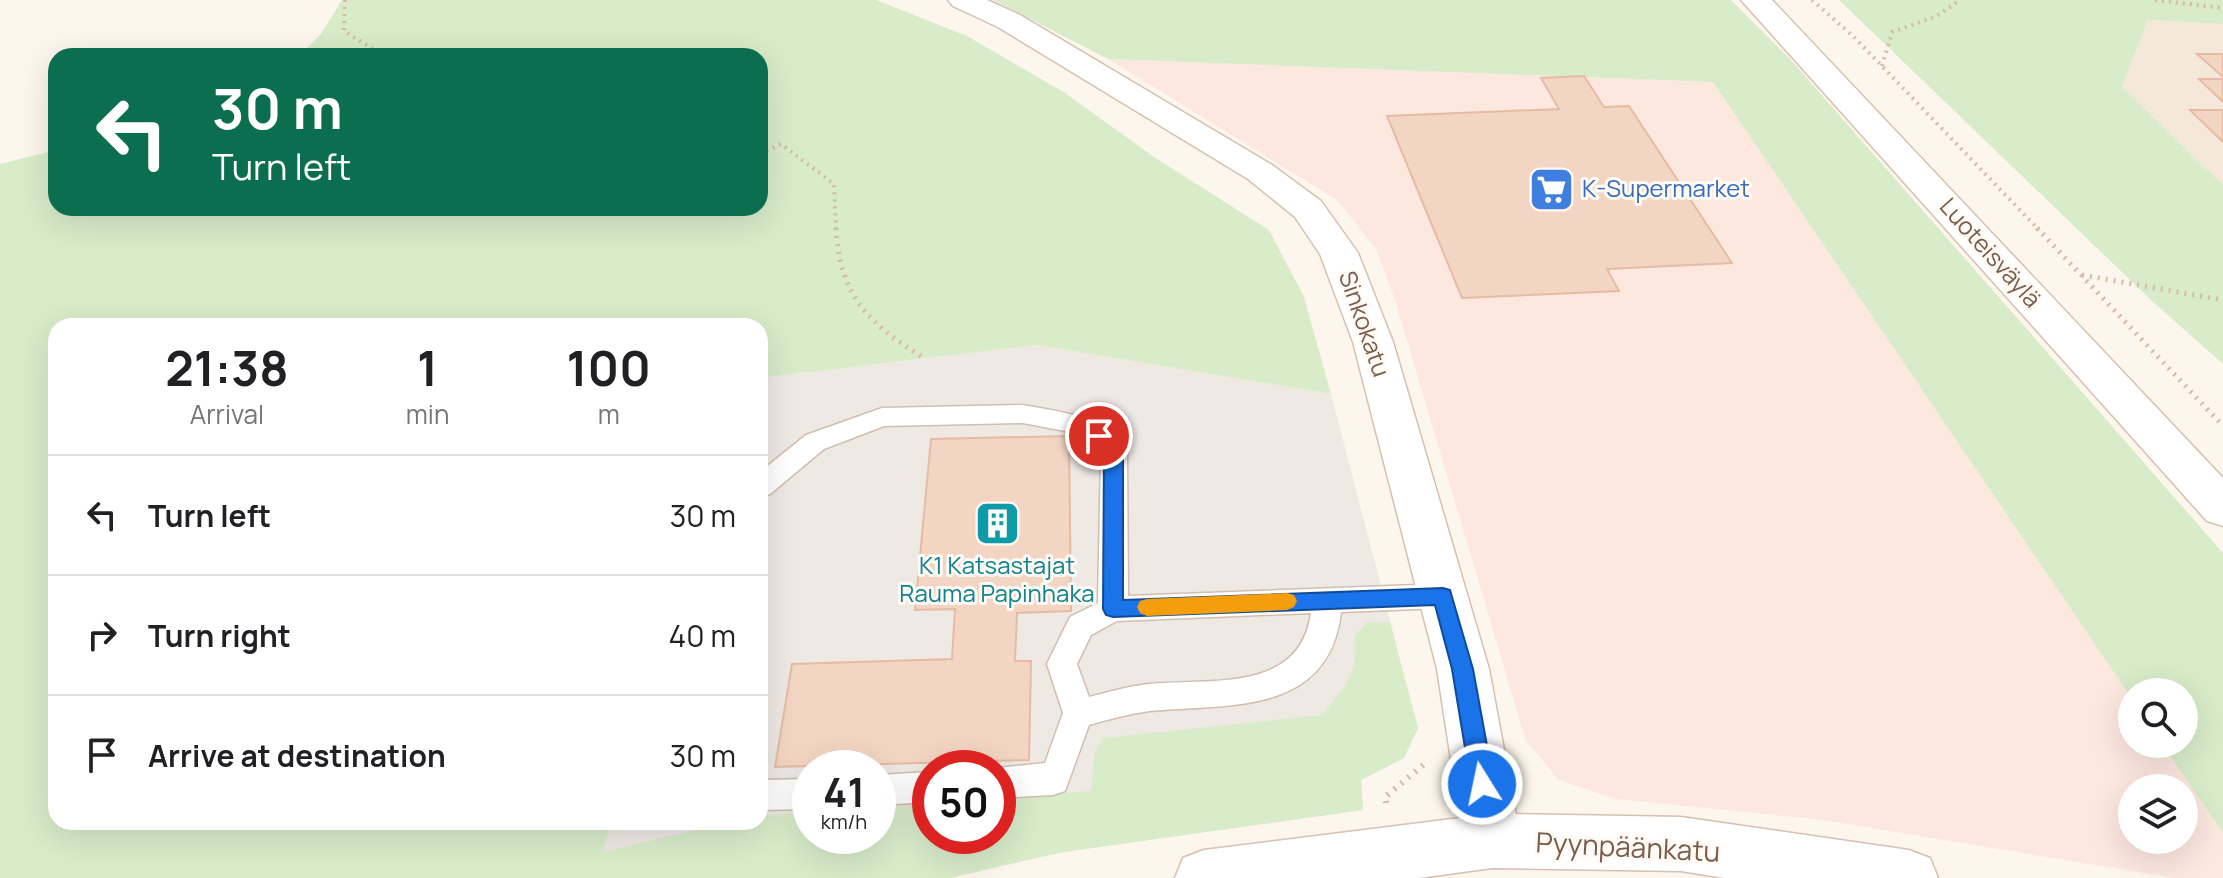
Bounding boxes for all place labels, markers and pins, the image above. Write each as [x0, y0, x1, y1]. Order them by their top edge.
supermarket icon: K-Supermarket [1527, 165, 1575, 213]
place label: K-Supermarket [1582, 171, 1750, 204]
pin [1065, 402, 1133, 470]
building icon: K1 Katsastajat Rauma Papinhaka [973, 500, 1021, 548]
place label: K1 Katsastajat Rauma Papinhaka [899, 548, 1095, 609]

